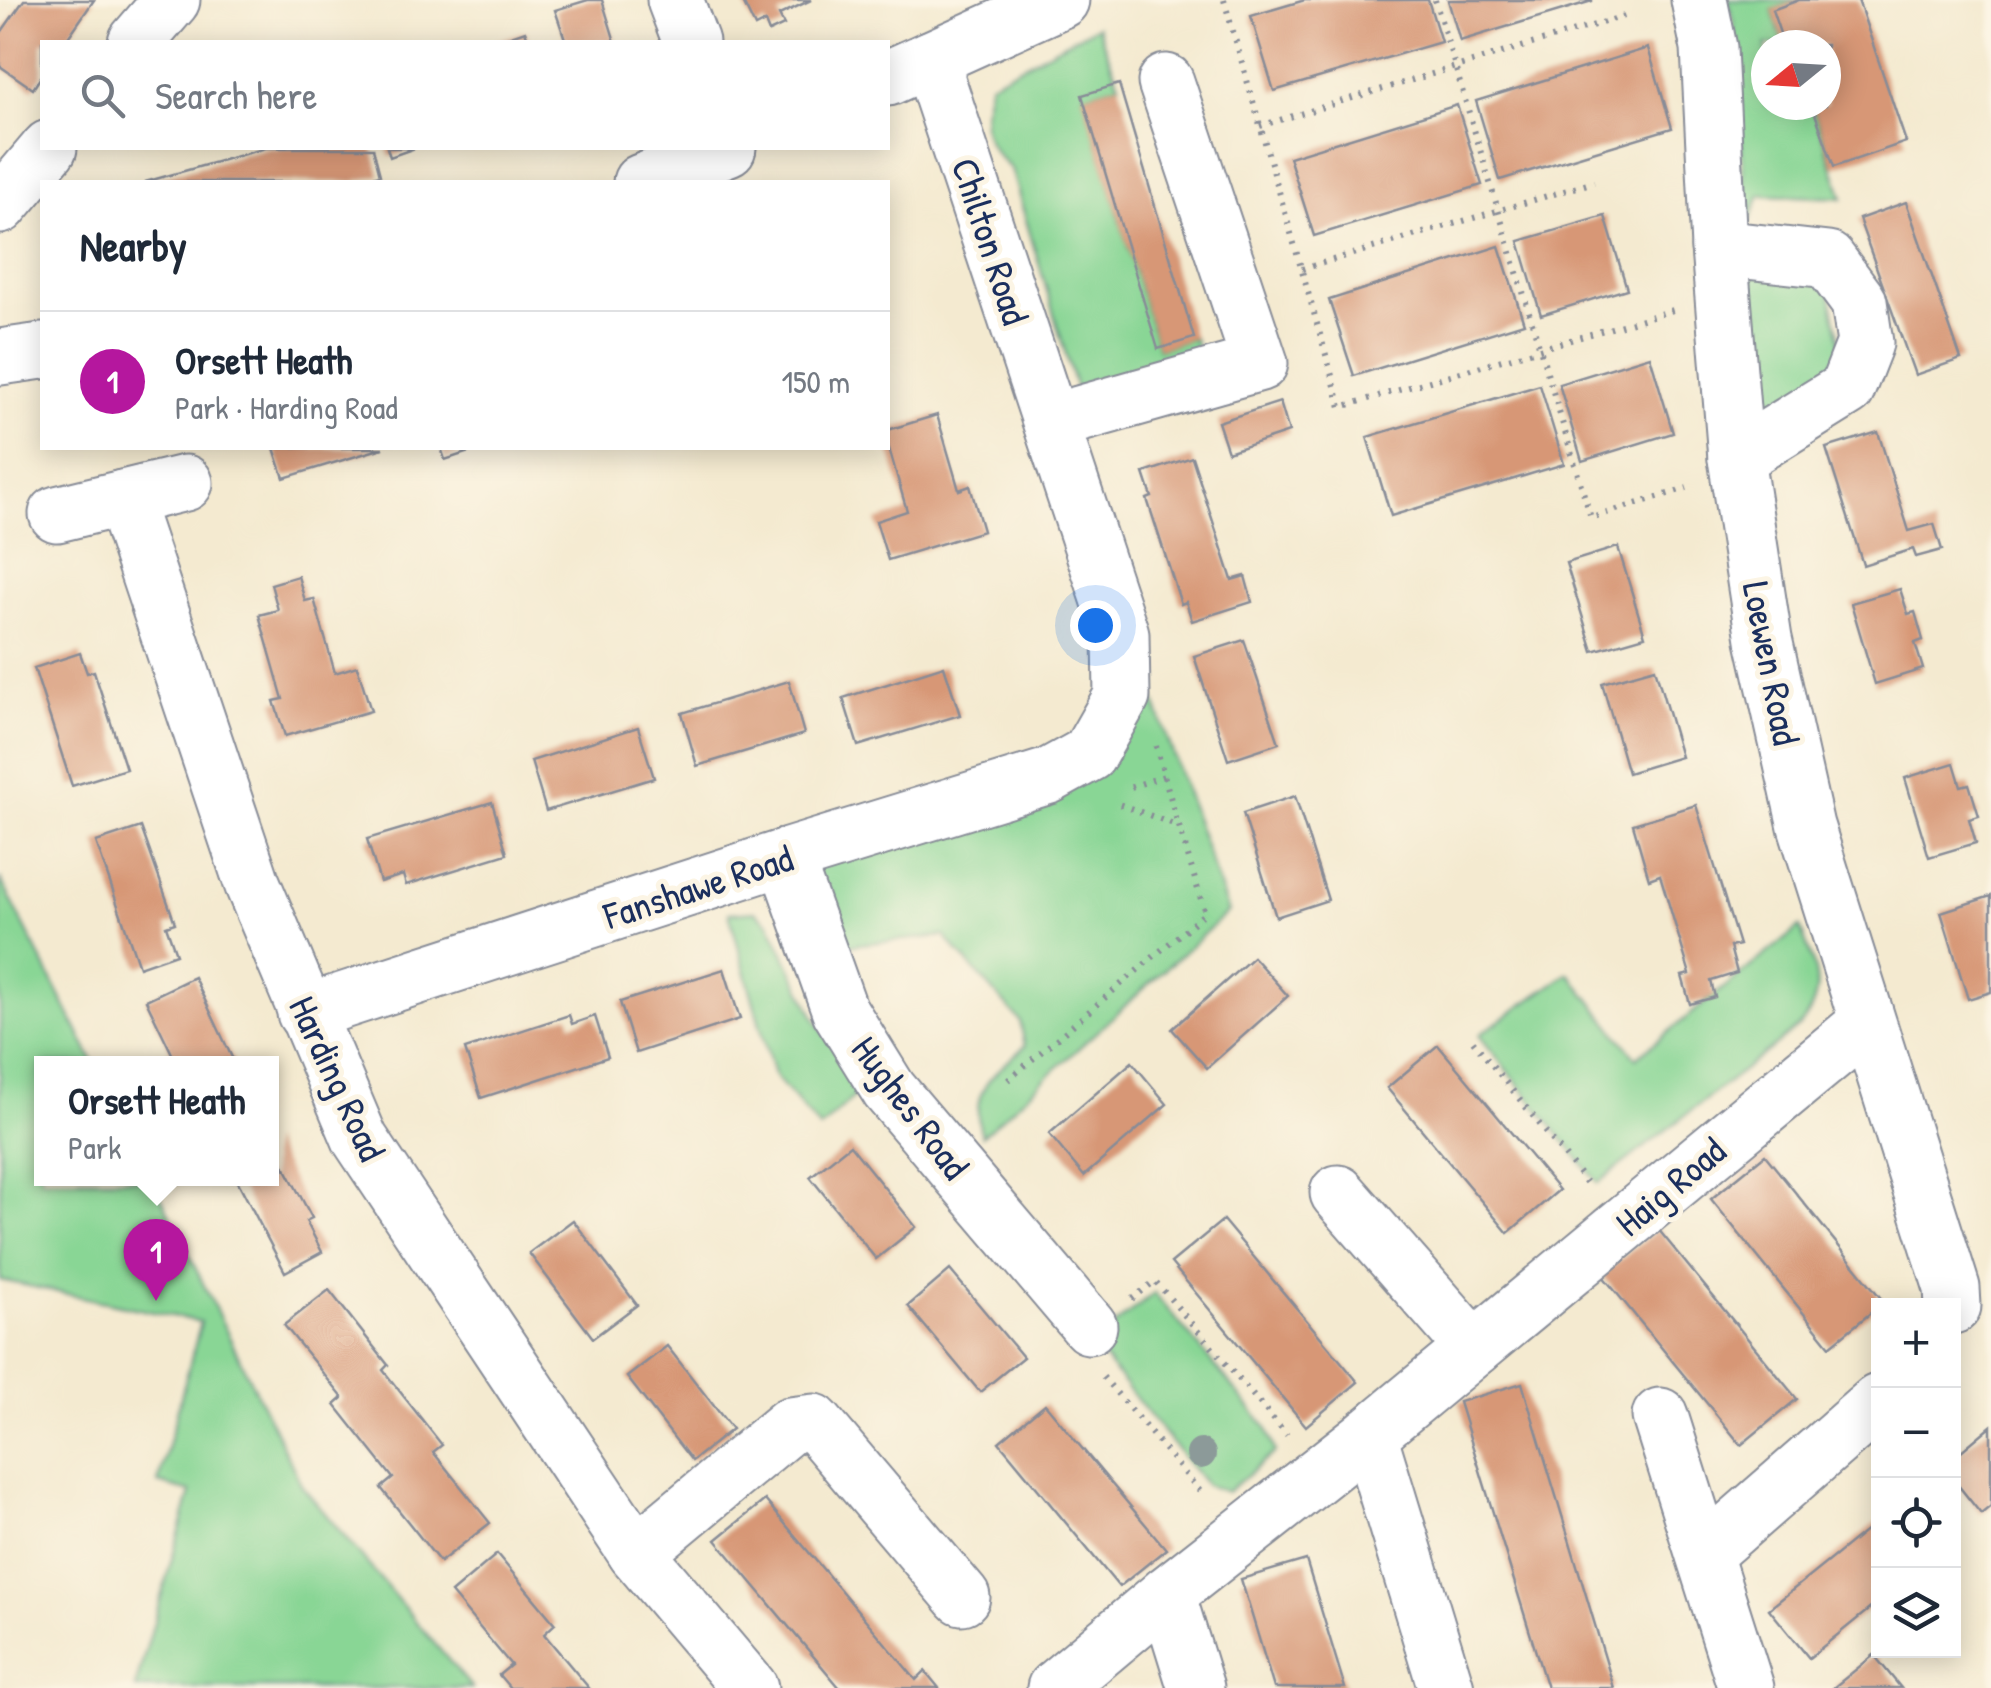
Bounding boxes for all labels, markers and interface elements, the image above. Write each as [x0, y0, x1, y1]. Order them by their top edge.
north arrow [1751, 30, 1841, 120]
search box [40, 40, 890, 150]
icon: search [75, 68, 130, 123]
text: Search here [155, 69, 317, 121]
street label: Chilton Road [940, 151, 1042, 331]
text: Nearby [80, 217, 187, 274]
text: Orsett Heath [175, 334, 352, 386]
text: 1 [107, 360, 118, 403]
text: 150 m [781, 360, 850, 403]
text: Park · Harding Road [175, 386, 398, 429]
street label: Loewen Road [1731, 577, 1813, 749]
your location [1070, 600, 1121, 651]
street label: Fanshawe Road [596, 831, 799, 941]
street label: Harding Road [277, 987, 399, 1169]
street label: Hughes Road [840, 1025, 982, 1189]
popup [34, 1056, 279, 1186]
text: Orsett Heath [68, 1074, 245, 1126]
street label: Haig Road [1604, 1124, 1736, 1247]
text: Park [68, 1126, 121, 1169]
pin: 1 [124, 1218, 188, 1301]
map controls [1871, 1298, 1961, 1658]
button: + [1871, 1298, 1961, 1388]
button: − [1871, 1388, 1961, 1478]
button: locate [1871, 1478, 1961, 1568]
button: layers [1871, 1568, 1961, 1658]

